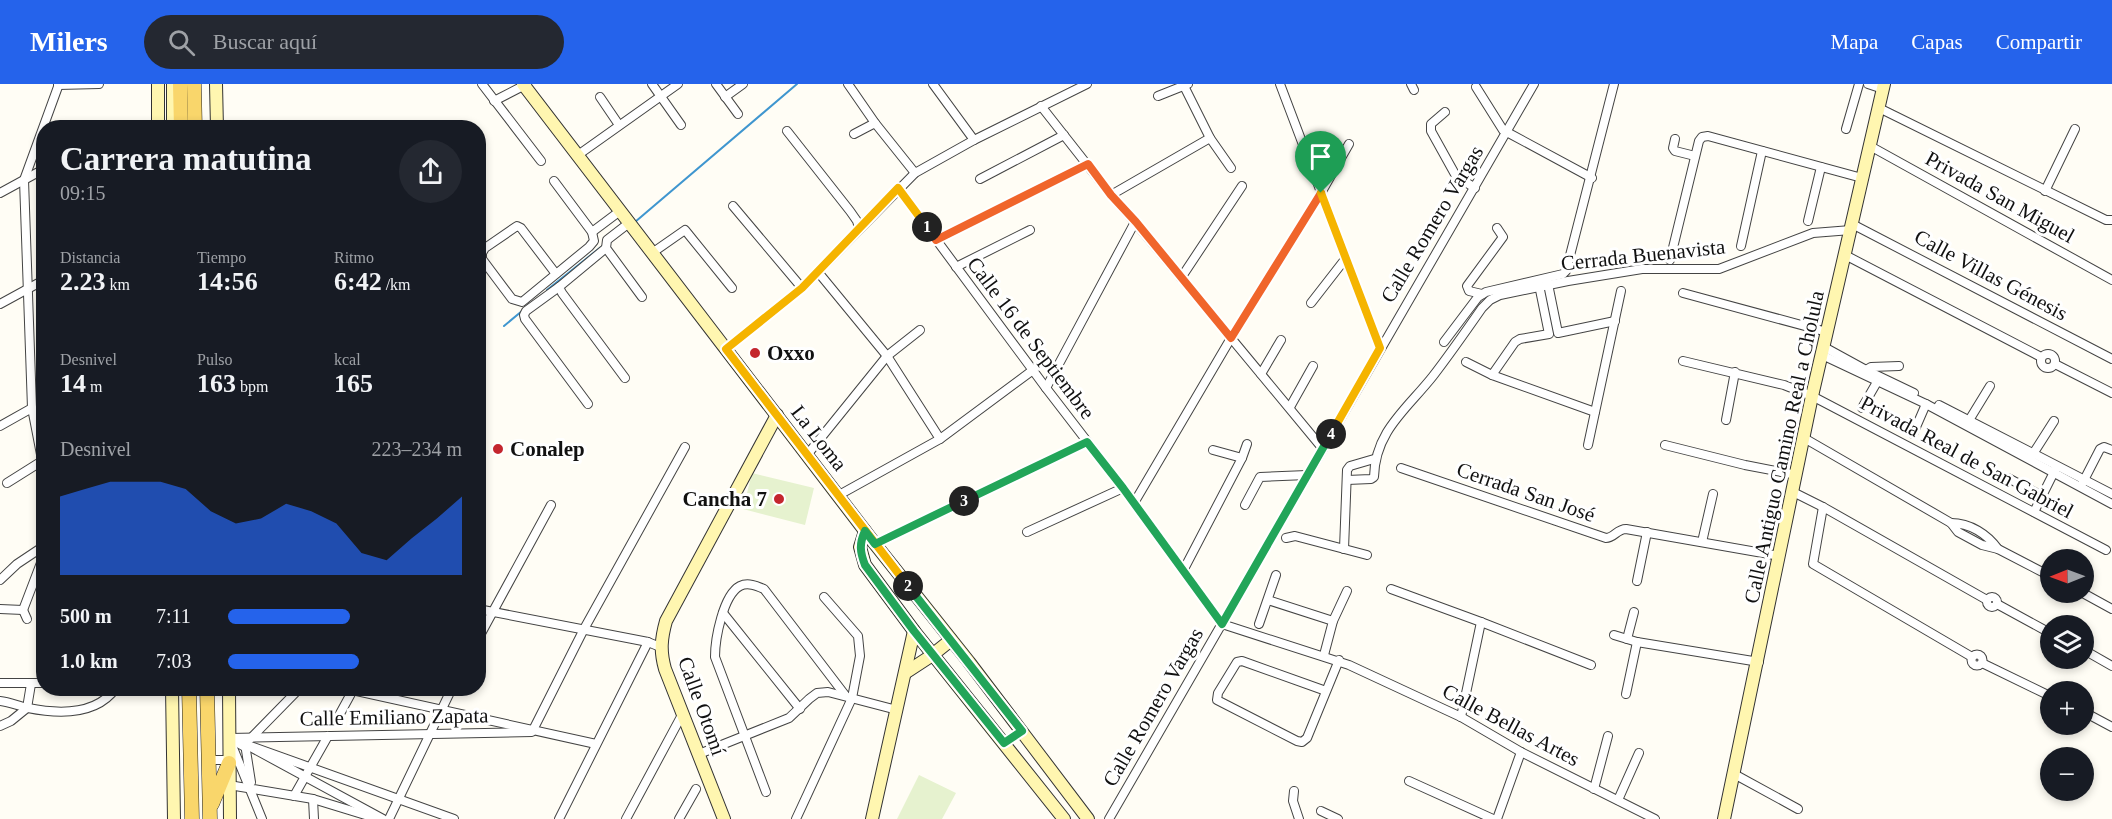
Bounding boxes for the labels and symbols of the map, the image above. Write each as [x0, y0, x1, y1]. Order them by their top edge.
pin [1295, 131, 1346, 193]
street label: Calle Romero Vargas [1376, 141, 1488, 307]
street label: Privada San Miguel [1921, 146, 2079, 248]
pin: 1 [912, 212, 942, 242]
street label: Calle Villas Génesis [1910, 225, 2072, 325]
street label: Cerrada Buenavista [1560, 234, 1727, 276]
street label: Calle 16 de Septiembre [962, 252, 1100, 424]
street label: Calle Antiguo Camino Real a Cholula [1739, 288, 1829, 606]
place label: Oxxo [767, 341, 815, 365]
marker: Oxxo [748, 346, 762, 360]
street label: Privada Real de San Gabriel [1856, 391, 2078, 524]
street label: La Loma [786, 401, 852, 476]
pin: 4 [1316, 419, 1346, 449]
place label: Conalep [510, 437, 585, 461]
marker: Conalep [491, 442, 505, 456]
street label: Cerrada San José [1454, 457, 1598, 527]
pin: 3 [949, 486, 979, 516]
place label: Cancha 7 [682, 487, 767, 511]
marker: Cancha 7 [772, 492, 786, 506]
north arrow [2040, 549, 2094, 603]
pin: 2 [893, 571, 923, 601]
street label: Calle Romero Vargas [1098, 624, 1208, 790]
street label: Calle Otomí [673, 653, 731, 759]
street label: Calle Bellas Artes [1438, 679, 1584, 771]
street label: Calle Emiliano Zapata [299, 703, 489, 731]

